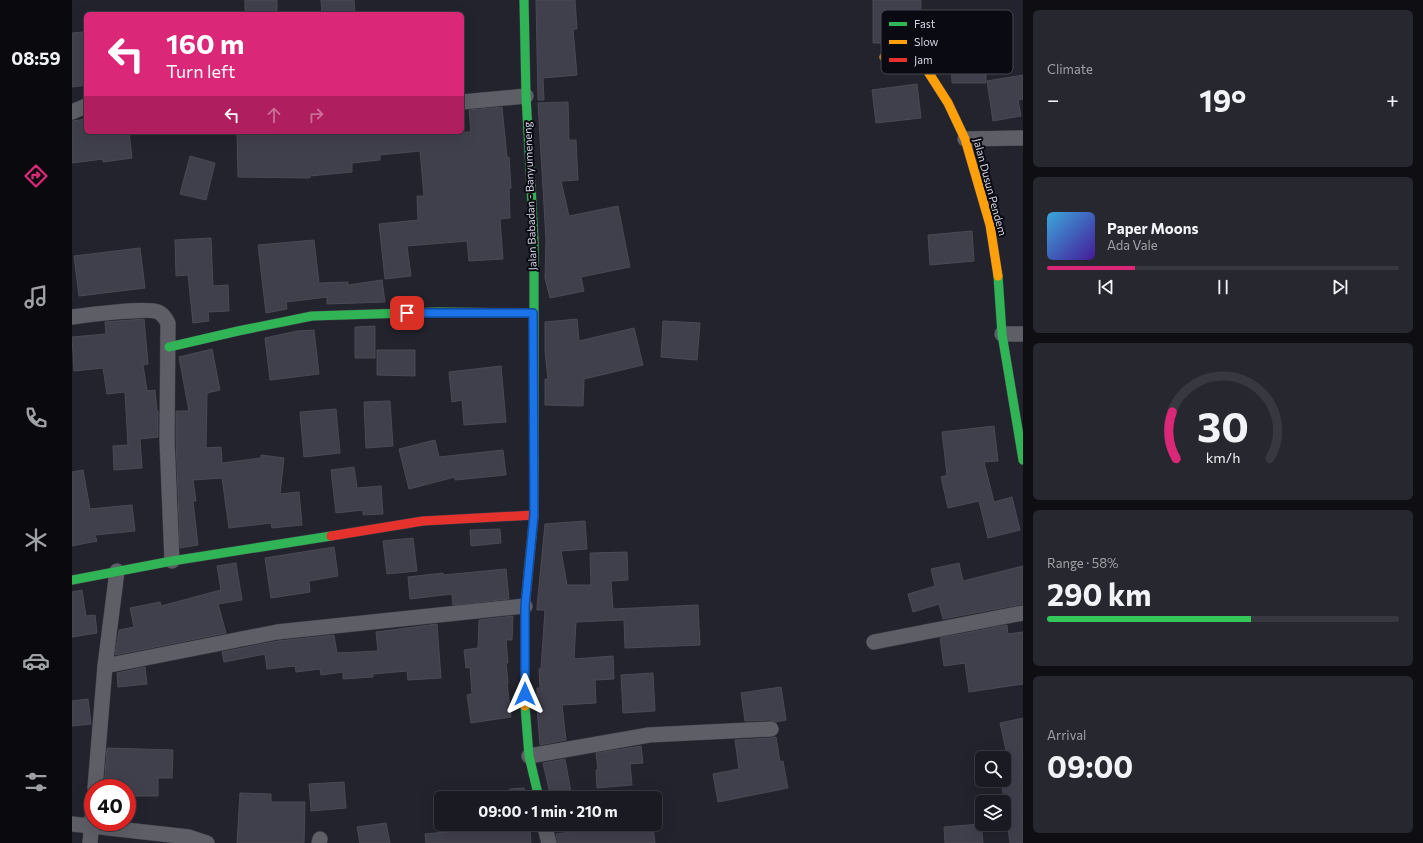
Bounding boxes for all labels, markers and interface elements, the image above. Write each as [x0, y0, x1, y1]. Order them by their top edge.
legend [881, 10, 1013, 74]
text: Fast [914, 17, 936, 30]
text: 160 m [166, 26, 244, 60]
icon: left [100, 28, 152, 80]
text: Slow [914, 35, 939, 48]
text: 08:59 [11, 47, 61, 69]
text: Jam [914, 53, 933, 67]
text: Turn left [166, 60, 235, 82]
text: Climate [1047, 61, 1093, 77]
text: 19° [1199, 81, 1246, 118]
text: − [1047, 86, 1060, 113]
text: + [1386, 86, 1399, 113]
icon: left [221, 104, 243, 126]
icon: ahead [263, 104, 285, 126]
icon: right [305, 104, 327, 126]
street label: Jalan Babadan - Banyumeneng [520, 121, 540, 271]
street label: Jalan Dusun Pendem [970, 137, 1010, 237]
icon: directions [22, 162, 50, 190]
text: Paper Moons [1107, 219, 1198, 237]
text: Ada Vale [1107, 237, 1158, 253]
icon: previous [1095, 276, 1117, 298]
icon: pause [1212, 276, 1234, 298]
icon: next [1329, 276, 1351, 298]
icon: music [22, 283, 50, 311]
pin [390, 296, 424, 330]
icon: arrive [396, 302, 418, 324]
text: 30 [1197, 400, 1249, 451]
icon: phone [22, 404, 50, 432]
text: km/h [1206, 448, 1240, 466]
icon: climate [22, 526, 50, 554]
text: Range · 58% [1047, 555, 1119, 571]
text: 290 km [1047, 575, 1151, 612]
icon: car [22, 647, 50, 675]
position arrow [504, 673, 546, 715]
text: Arrival [1047, 727, 1086, 743]
text: 09:00 [1047, 747, 1133, 784]
map controls [975, 751, 1011, 831]
button: search [975, 751, 1011, 787]
icon: filters [22, 768, 50, 796]
speed limit sign: 40 [84, 779, 136, 831]
button: layers [975, 795, 1011, 831]
text: 09:00 · 1 min · 210 m [478, 802, 618, 820]

